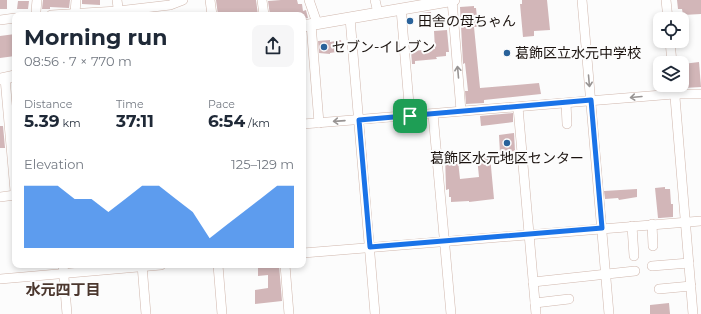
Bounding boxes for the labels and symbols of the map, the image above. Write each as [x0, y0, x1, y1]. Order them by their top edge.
place label: 田舎の母ちゃん [418, 12, 516, 30]
marker: 田舎の母ちゃん [405, 16, 415, 26]
place label: セブン-イレブン [332, 38, 435, 56]
marker: セブン-イレブン [319, 42, 329, 52]
place label: 葛飾区立水元中学校 [515, 44, 641, 62]
marker: 葛飾区立水元中学校 [502, 48, 512, 58]
one-way arrow [454, 66, 461, 79]
one-way arrow [586, 74, 593, 87]
one-way arrow [630, 93, 643, 100]
pin [393, 99, 427, 133]
one-way arrow [333, 118, 346, 125]
marker: 葛飾区水元地区センター [502, 138, 512, 148]
place label: 葛飾区水元地区センター [430, 149, 584, 167]
district label: 水元四丁目 [25, 280, 101, 299]

